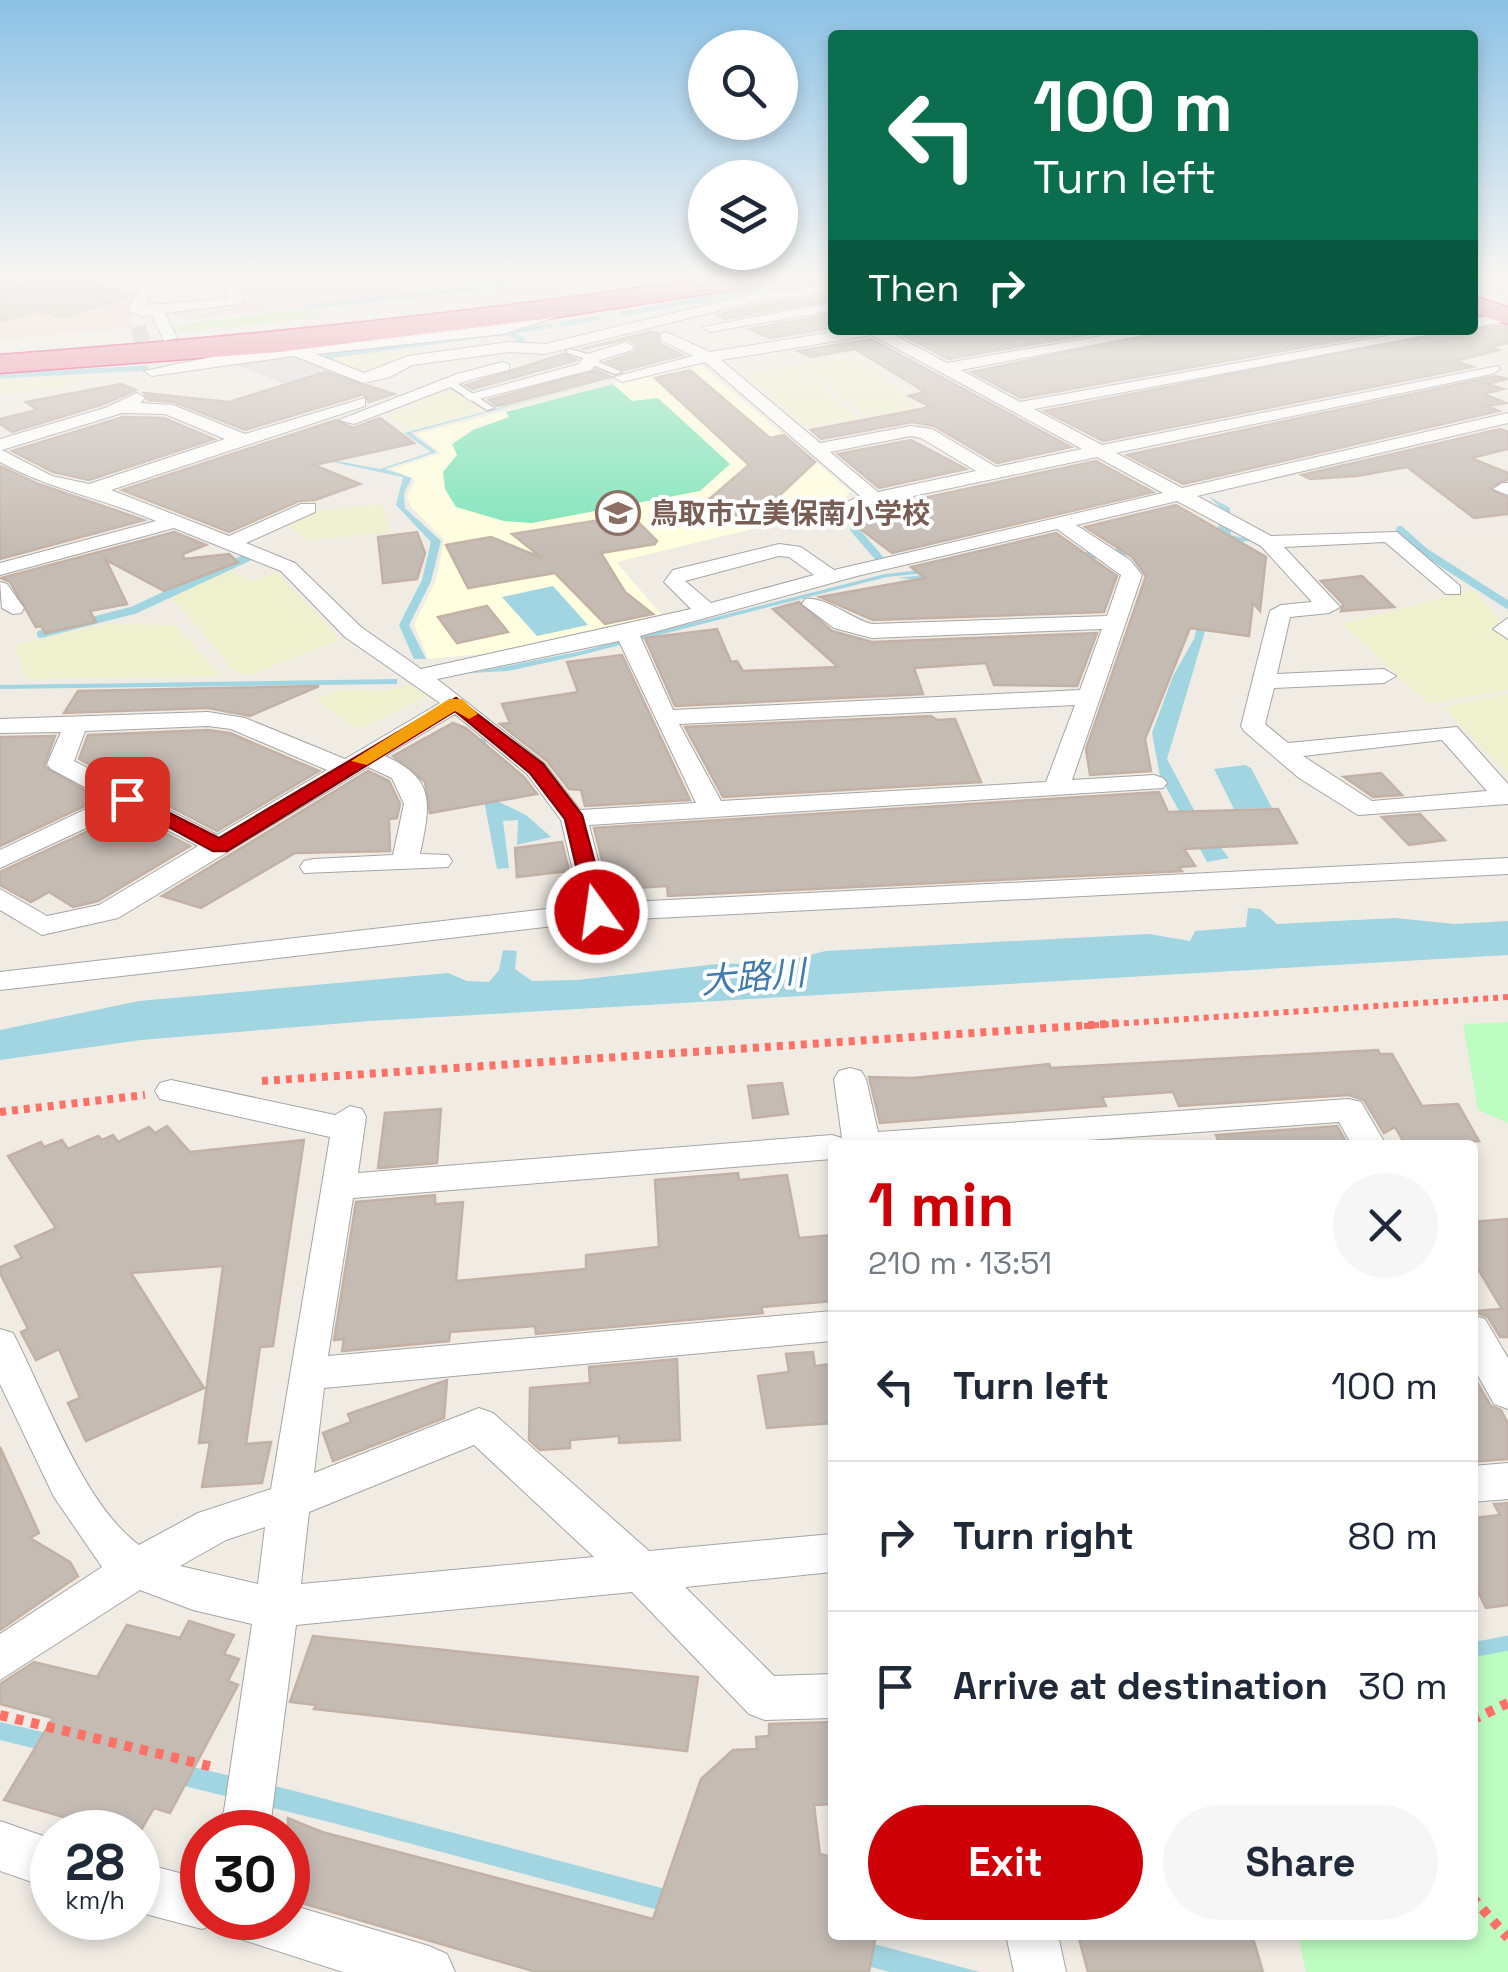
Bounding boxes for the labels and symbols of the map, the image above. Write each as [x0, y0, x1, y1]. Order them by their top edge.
school or university icon: 鳥取市立美保南小学校 [595, 490, 641, 536]
place label: 鳥取市立美保南小学校 [650, 495, 930, 531]
pin [85, 757, 170, 842]
position arrow [545, 860, 649, 964]
water label: 大路川 [699, 950, 811, 1003]
speed limit sign: 30 [180, 1810, 310, 1940]

